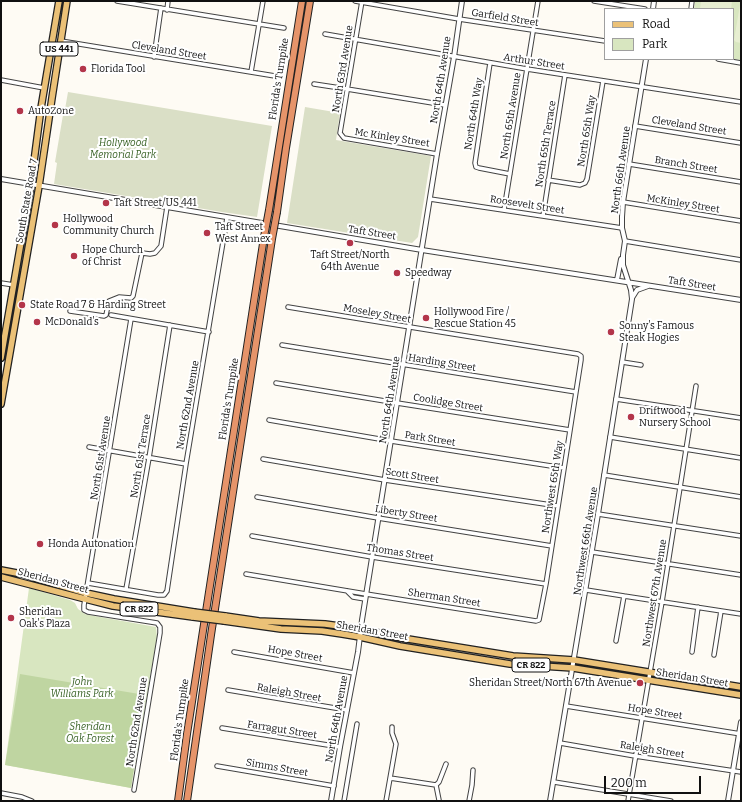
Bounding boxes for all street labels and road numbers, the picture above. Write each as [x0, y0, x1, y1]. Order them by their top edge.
street label: Garfield Street [470, 7, 540, 29]
street label: North 63rd Avenue [330, 25, 356, 113]
street label: North 64th Avenue [428, 35, 454, 125]
street label: Florida's Turnpike [267, 37, 291, 121]
street label: Cleveland Street [131, 39, 207, 63]
road number: US 441 [40, 42, 78, 56]
street label: Arthur Street [502, 51, 566, 73]
street label: North 65th Avenue [498, 72, 524, 160]
street label: North 64th Way [462, 77, 486, 151]
street label: North 65th Way [575, 94, 599, 168]
street label: North 65th Terrace [533, 100, 559, 188]
street label: Cleveland Street [651, 114, 727, 138]
street label: North 66th Avenue [609, 125, 633, 215]
street label: Mc Kinley Street [354, 126, 430, 150]
street label: Branch Street [654, 154, 718, 176]
street label: South State Road 7 [14, 158, 40, 244]
street label: McKinley Street [646, 192, 720, 216]
street label: Roosevelt Street [489, 193, 565, 217]
street label: Taft Street [347, 223, 397, 243]
street label: Taft Street [667, 274, 717, 294]
street label: Moseley Street [342, 302, 412, 326]
street label: Harding Street [407, 352, 477, 374]
street label: North 64th Avenue [377, 355, 403, 445]
street label: Florida's Turnpike [217, 357, 241, 441]
street label: North 62nd Avenue [174, 359, 202, 451]
street label: Coolidge Street [412, 392, 484, 414]
street label: North 61st Terrace [128, 413, 154, 499]
street label: North 61st Avenue [88, 415, 114, 501]
street label: Park Street [404, 429, 456, 449]
street label: Northwest 65th Way [540, 440, 566, 534]
street label: Scott Street [384, 466, 440, 486]
street label: Northwest 66th Avenue [571, 486, 601, 596]
street label: Liberty Street [374, 503, 438, 525]
street label: Northwest 67th Avenue [641, 538, 669, 648]
street label: Thomas Street [366, 542, 434, 564]
street label: Sheridan Street [16, 566, 90, 596]
street label: Sherman Street [407, 586, 481, 610]
road number: CR 822 [120, 602, 158, 616]
street label: Sheridan Street [335, 619, 409, 643]
street label: Hope Street [267, 643, 323, 665]
road number: CR 822 [512, 658, 550, 672]
street label: Sheridan Street [655, 666, 729, 690]
street label: North 64th Avenue [323, 674, 351, 764]
street label: North 62nd Avenue [124, 676, 150, 768]
street label: Florida's Turnpike [168, 678, 192, 762]
street label: Raleigh Street [256, 681, 322, 705]
street label: Hope Street [627, 702, 683, 722]
street label: Farragut Street [246, 719, 318, 741]
street label: Raleigh Street [619, 739, 685, 761]
street label: Simms Street [245, 757, 309, 779]

